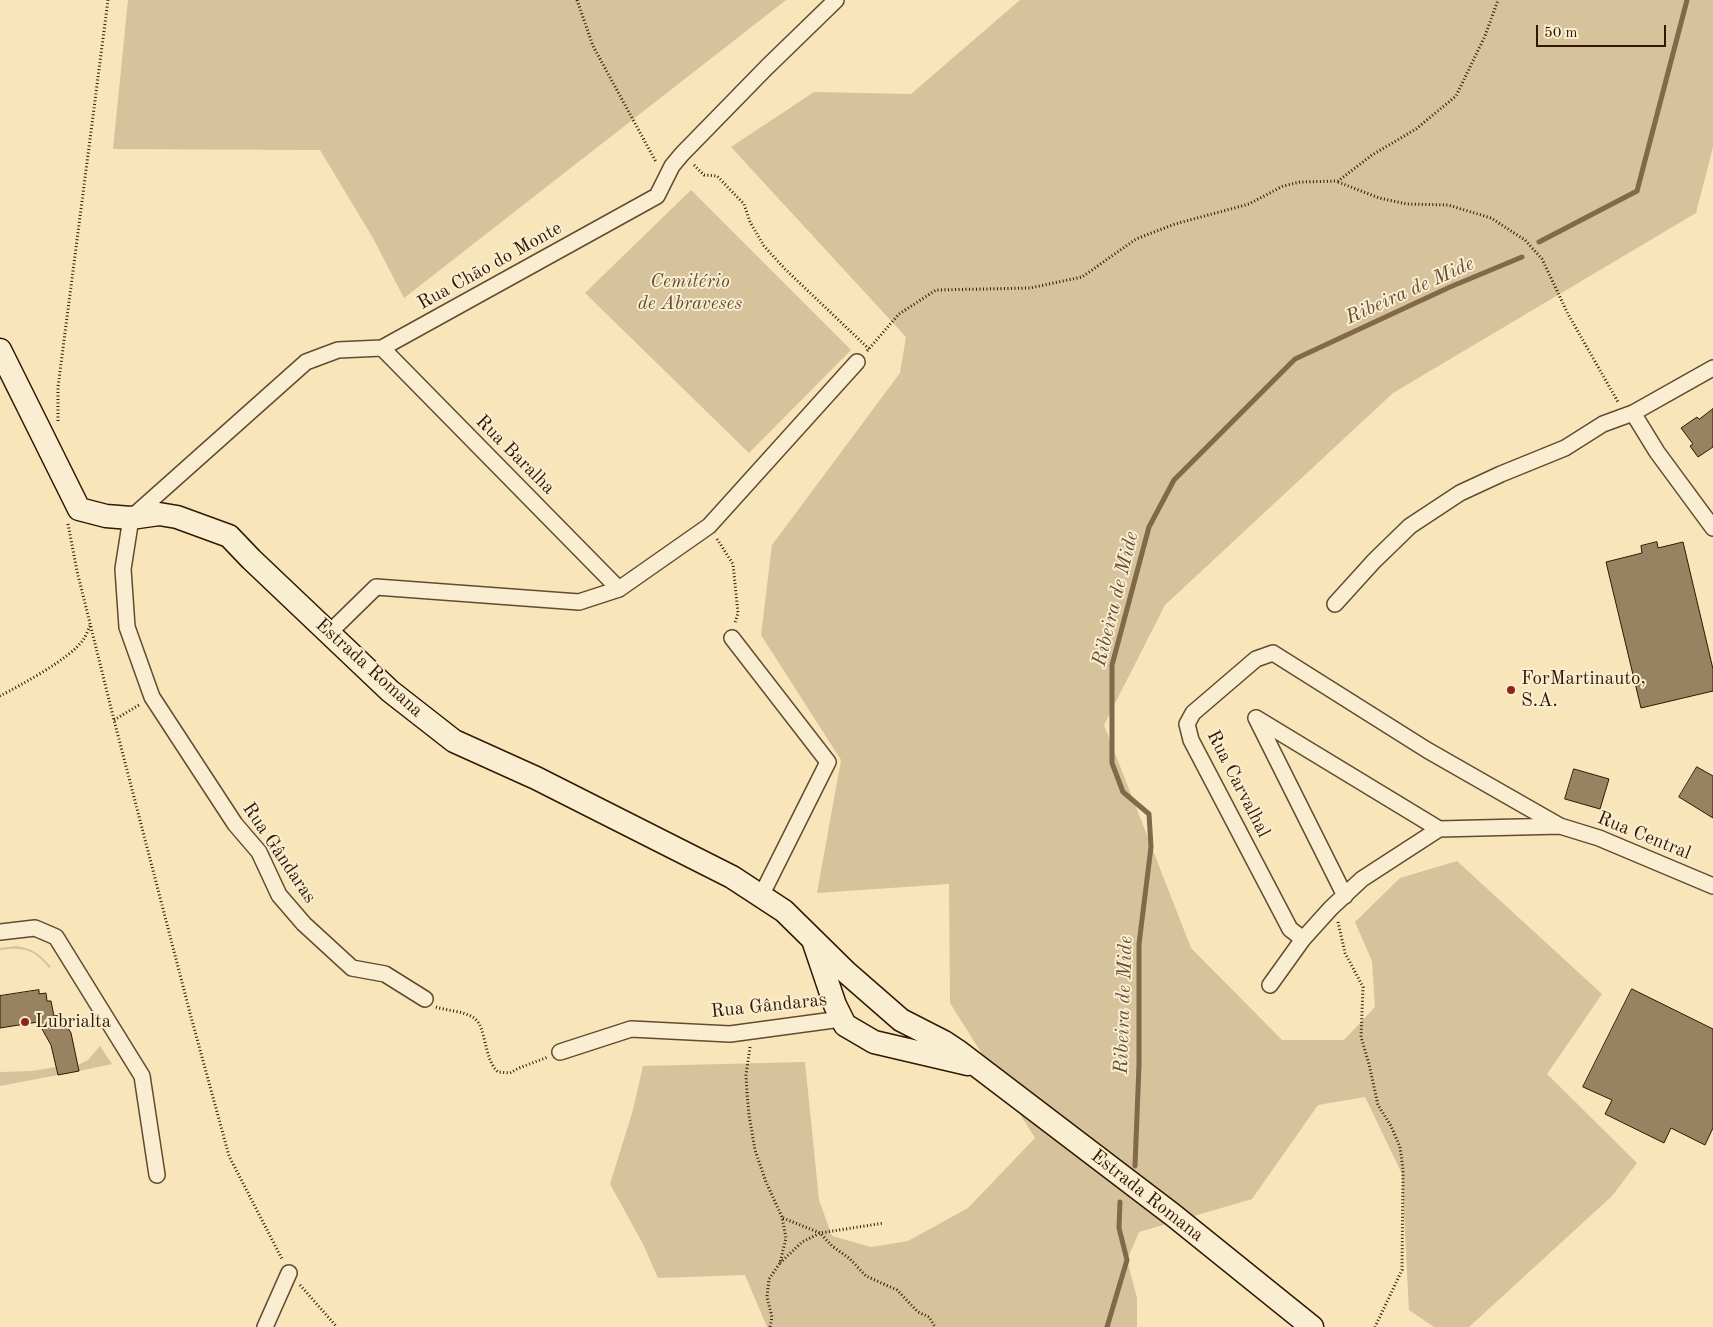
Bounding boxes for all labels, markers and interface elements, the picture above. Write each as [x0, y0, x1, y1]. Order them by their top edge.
scale bar [1538, 15, 1668, 47]
text: 50 m [1544, 26, 1578, 41]
street label: Rua Chão do Monte [414, 217, 566, 315]
water label: Ribeira de Mide [1342, 252, 1478, 330]
park label: Cemitério de Abraveses [638, 271, 742, 315]
street label: Rua Baralha [471, 411, 559, 499]
water label: Ribeira de Mide [1088, 529, 1144, 669]
street label: Estrada Romana [310, 614, 428, 722]
place label: ForMartinauto, S.A. [1521, 668, 1646, 712]
marker: ForMartinauto, S.A. [1505, 684, 1517, 696]
street label: Rua Carvalhal [1201, 727, 1275, 841]
street label: Rua Gândaras [237, 798, 321, 908]
street label: Rua Central [1594, 807, 1694, 865]
water label: Ribeira de Mide [1110, 936, 1138, 1074]
street label: Rua Gândaras [710, 989, 828, 1023]
place label: Lubrialta [35, 1011, 111, 1033]
marker: Lubrialta [19, 1016, 31, 1028]
street label: Estrada Romana [1086, 1145, 1208, 1247]

